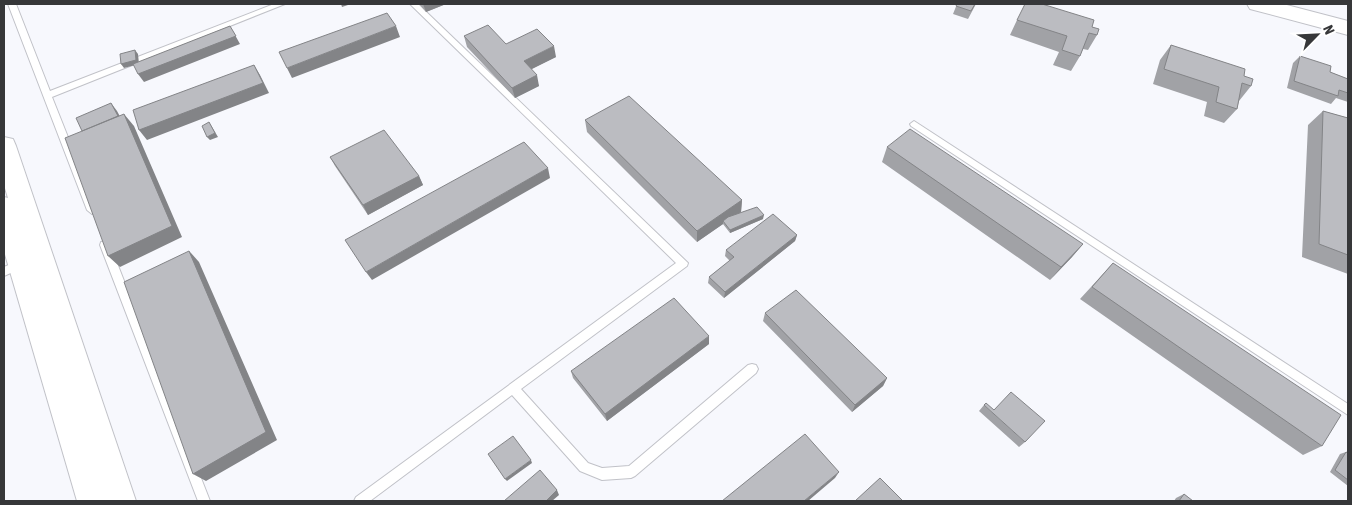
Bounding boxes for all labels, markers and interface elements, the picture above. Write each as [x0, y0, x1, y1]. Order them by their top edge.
north arrow [1292, 10, 1342, 60]
text: N [1320, 23, 1338, 37]

